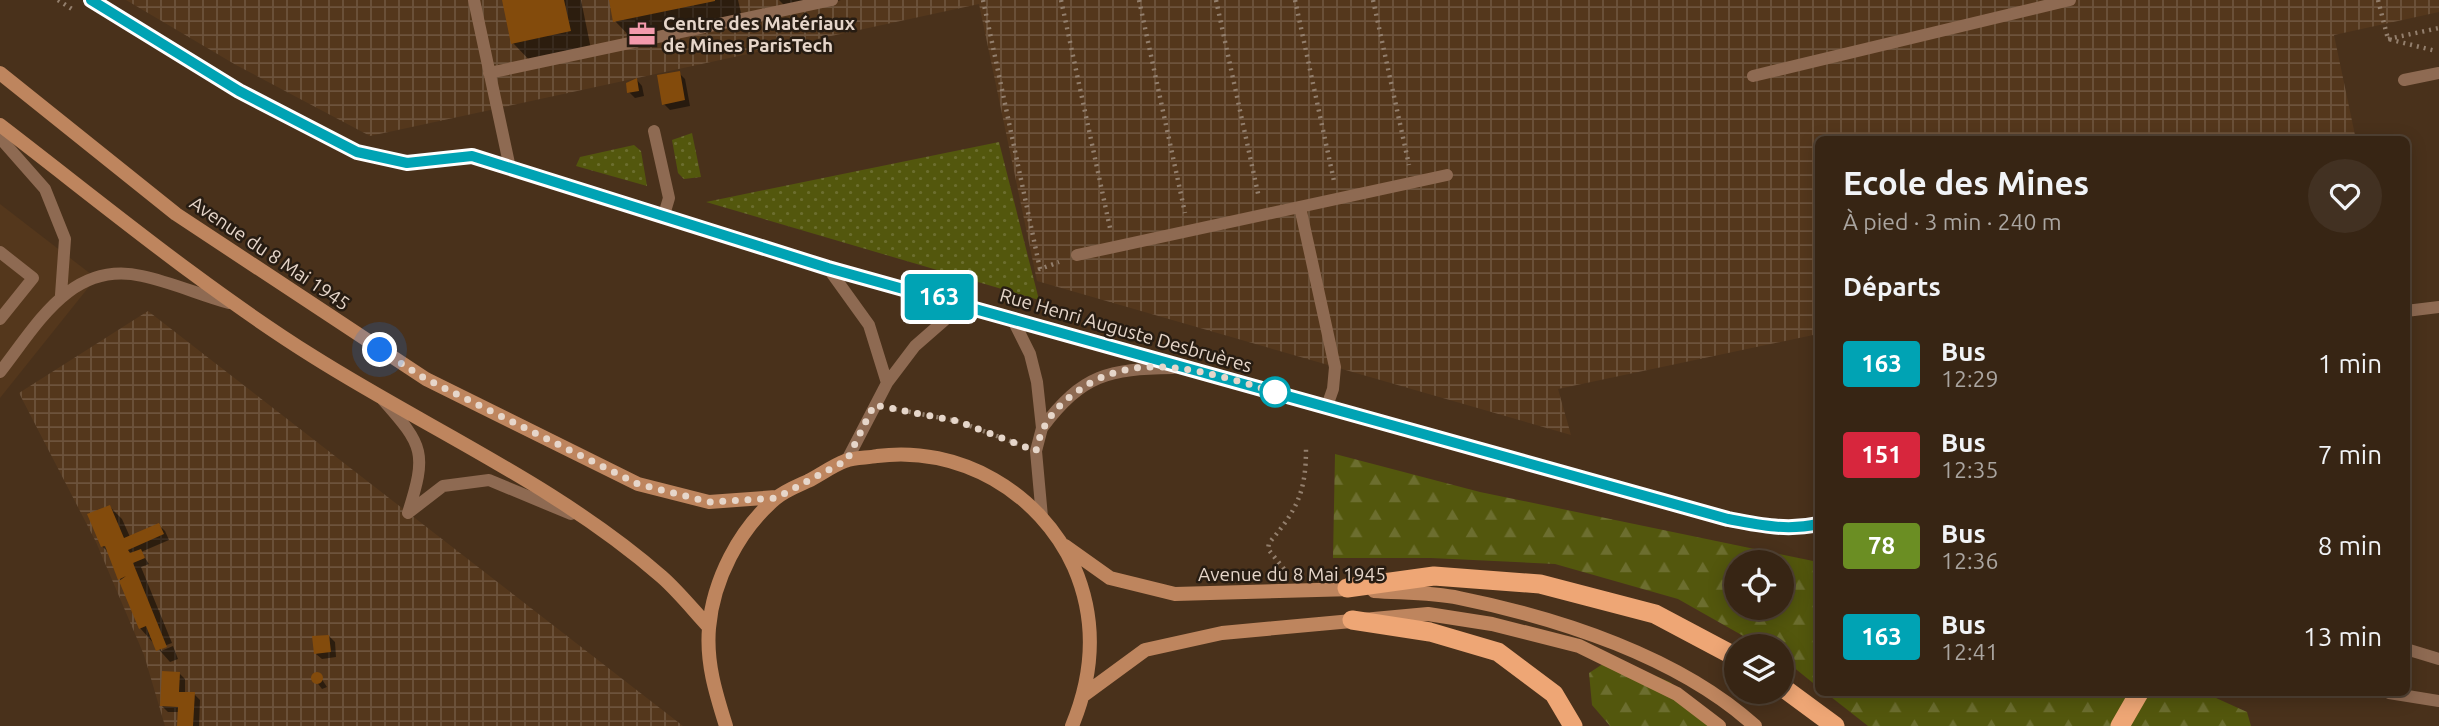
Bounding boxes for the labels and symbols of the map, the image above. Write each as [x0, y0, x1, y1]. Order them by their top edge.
place label: Centre des Matériaux de Mines ParisTech [663, 12, 856, 56]
office icon: Centre des Matériaux de Mines ParisTech [627, 19, 657, 49]
street label: Avenue du 8 Mai 1945 [186, 191, 354, 315]
line badge: 163 [899, 274, 979, 320]
street label: Rue Henri Auguste Desbruères [997, 283, 1255, 377]
your location [362, 332, 397, 367]
unlabelled marker [1260, 377, 1290, 407]
street label: Avenue du 8 Mai 1945 [1198, 563, 1386, 585]

